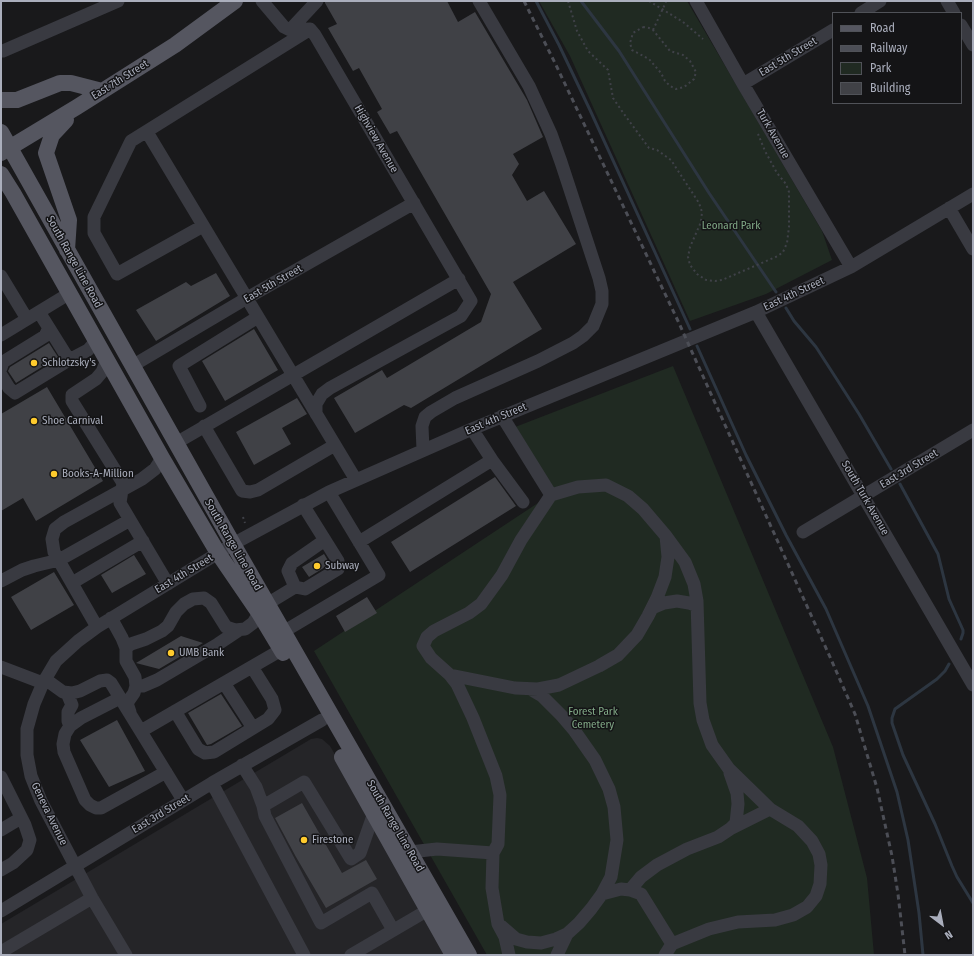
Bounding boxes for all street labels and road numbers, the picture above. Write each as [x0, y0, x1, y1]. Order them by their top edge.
street label: East 5th Street [757, 35, 819, 79]
street label: East 7th Street [89, 57, 151, 103]
street label: Highview Avenue [351, 103, 401, 175]
street label: Turk Avenue [754, 107, 792, 161]
street label: South Range Line Road [43, 214, 105, 310]
street label: East 5th Street [241, 262, 305, 306]
street label: East 4th Street [761, 274, 827, 314]
street label: East 4th Street [463, 400, 529, 438]
street label: East 3rd Street [878, 447, 940, 491]
street label: South Turk Avenue [838, 458, 892, 538]
street label: South Range Line Road [201, 497, 265, 593]
street label: East 4th Street [152, 551, 216, 597]
street label: South Range Line Road [363, 778, 427, 874]
street label: Geneva Avenue [28, 780, 70, 848]
street label: East 3rd Street [130, 792, 192, 836]

